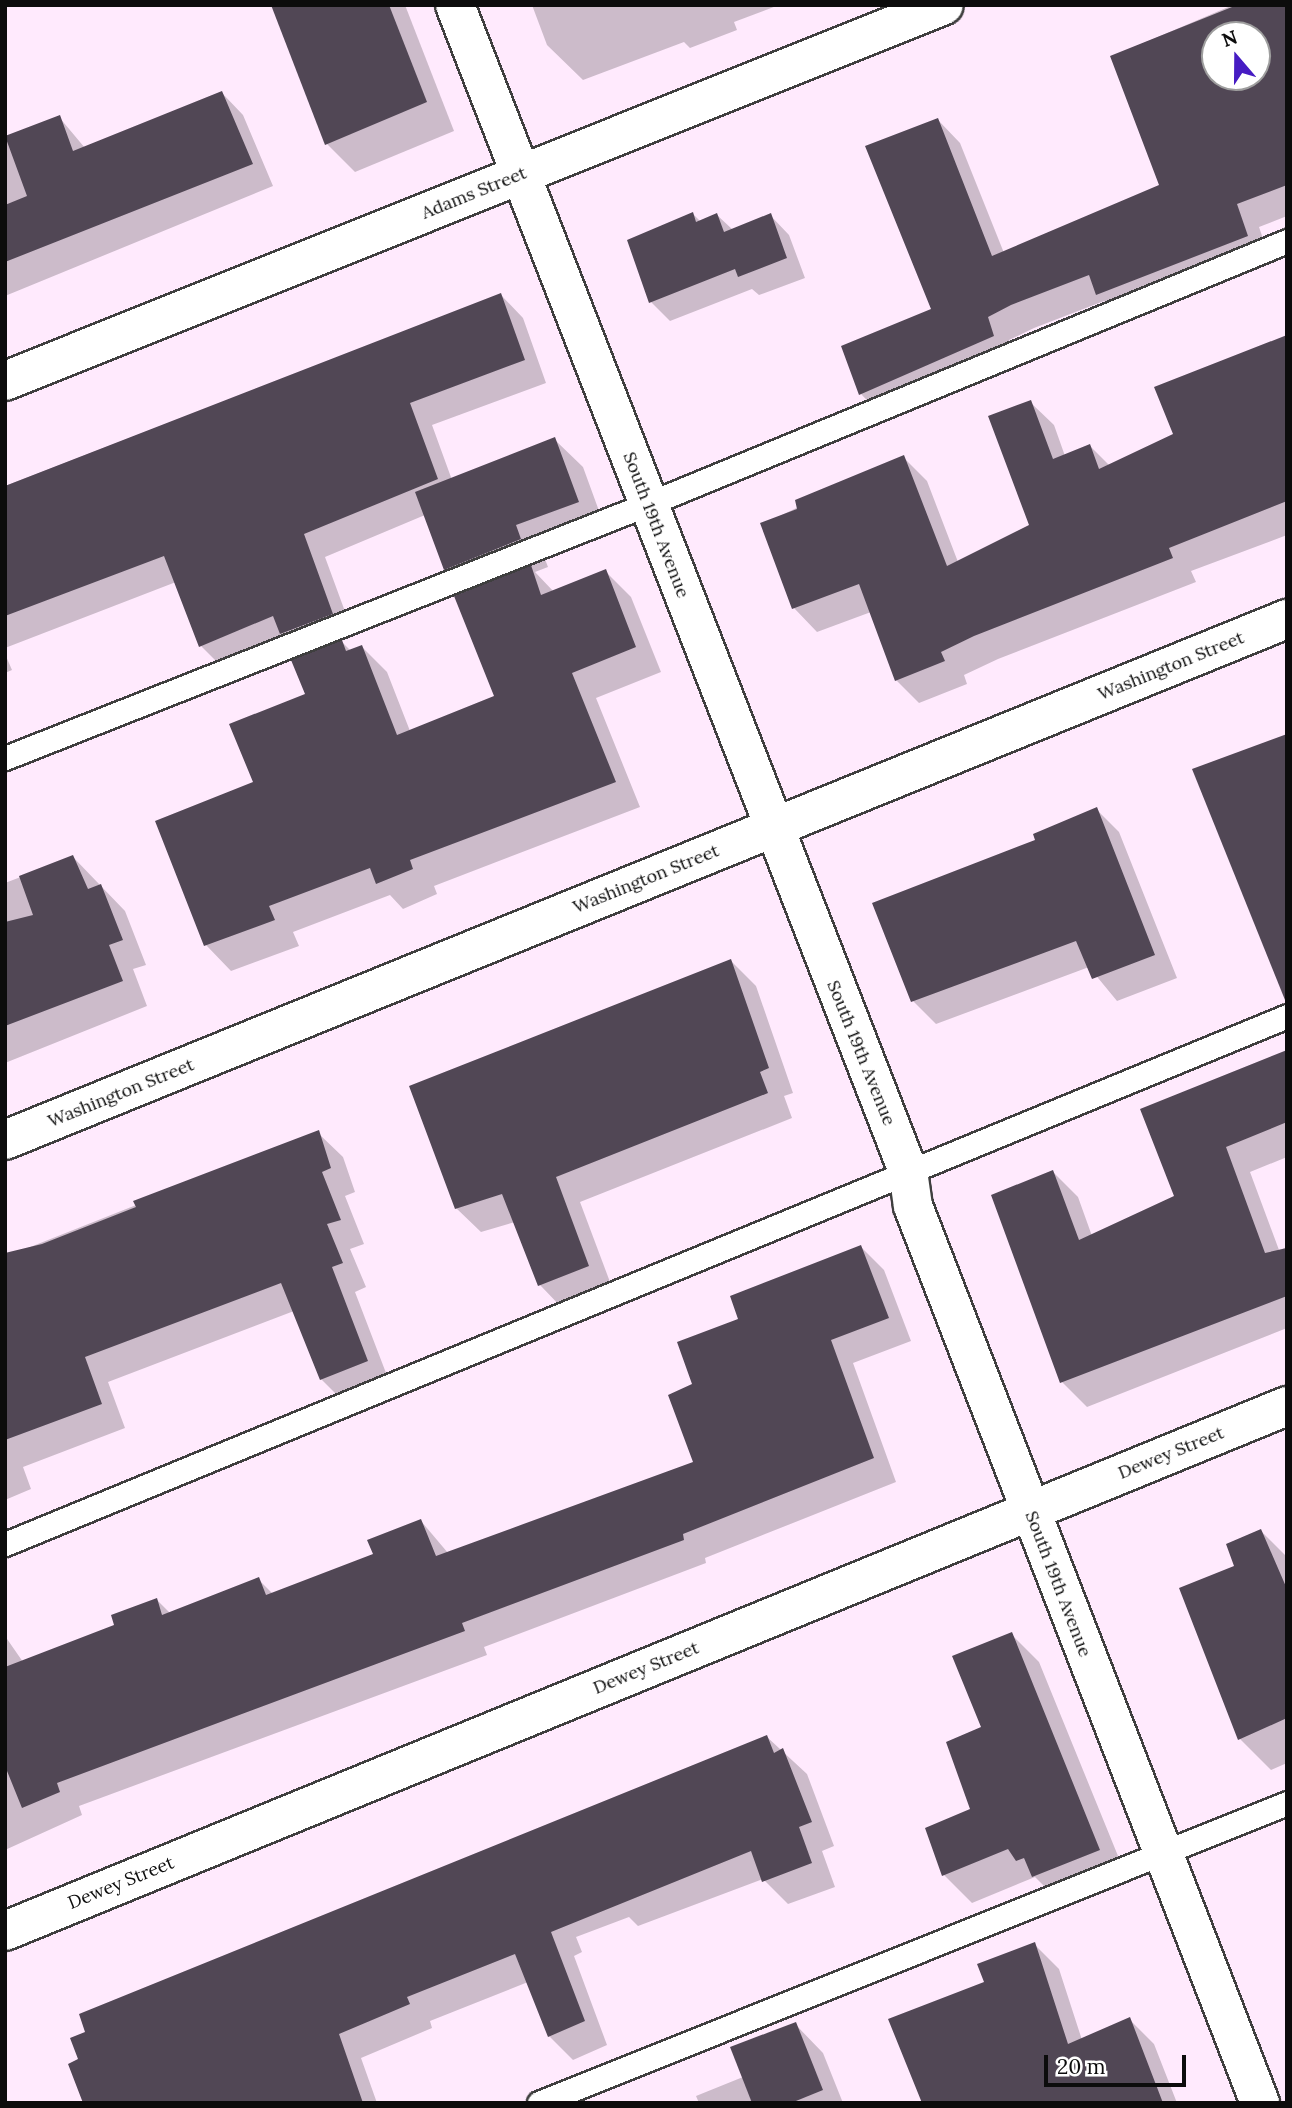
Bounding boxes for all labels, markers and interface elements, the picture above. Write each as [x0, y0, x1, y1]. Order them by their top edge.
north arrow [1201, 21, 1271, 91]
text: N [1218, 24, 1241, 52]
street label: Adams Street [418, 162, 530, 224]
street label: South 19th Avenue [618, 449, 694, 601]
street label: Washington Street [1095, 627, 1247, 705]
street label: Washington Street [570, 840, 722, 918]
street label: South 19th Avenue [822, 977, 900, 1129]
street label: Washington Street [45, 1054, 197, 1132]
street label: Dewey Street [1115, 1422, 1227, 1484]
street label: South 19th Avenue [1020, 1508, 1096, 1660]
street label: Dewey Street [590, 1637, 702, 1699]
street label: Dewey Street [65, 1852, 177, 1914]
scale bar [1047, 2042, 1189, 2086]
text: 20 m [1057, 2053, 1106, 2080]

